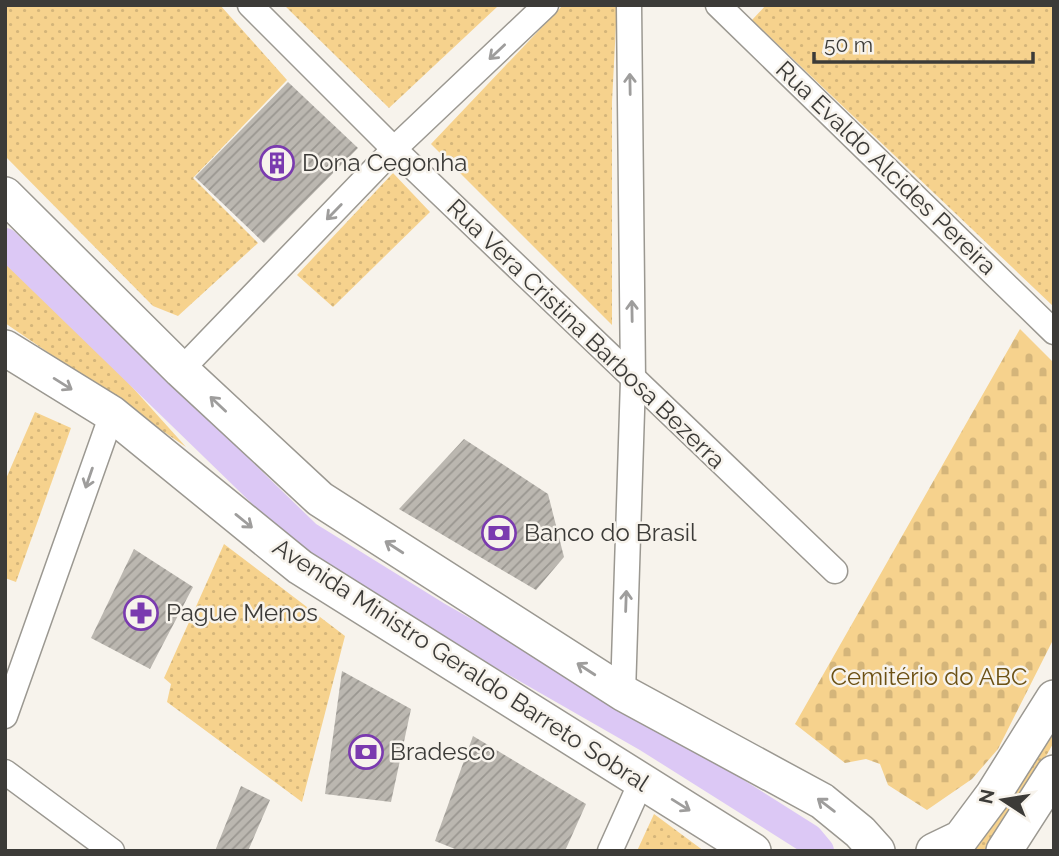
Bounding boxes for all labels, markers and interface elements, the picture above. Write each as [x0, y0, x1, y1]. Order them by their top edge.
scale bar [814, 21, 1033, 65]
text: 50 m [824, 32, 873, 57]
one-way arrow [488, 44, 505, 61]
street label: Rua Evaldo Alcides Pereira [770, 55, 1003, 281]
one-way arrow [623, 73, 637, 96]
building icon: Dona Cegonha [258, 144, 296, 182]
place label: Dona Cegonha [302, 148, 467, 177]
street label: Rua Vera Cristina Barbosa Bezerra [441, 193, 731, 474]
one-way arrow [326, 203, 343, 220]
one-way arrow [625, 300, 639, 323]
one-way arrow [53, 377, 73, 391]
one-way arrow [209, 396, 227, 412]
one-way arrow [82, 467, 94, 489]
one-way arrow [234, 514, 252, 529]
bank icon: Banco do Brasil [480, 514, 518, 552]
place label: Banco do Brasil [524, 518, 697, 547]
street label: Avenida Ministro Geraldo Barreto Sobral [268, 532, 655, 798]
one-way arrow [385, 539, 404, 554]
one-way arrow [619, 589, 633, 612]
pharmacy icon: Pague Menos [122, 594, 160, 632]
place label: Pague Menos [166, 598, 318, 627]
one-way arrow [576, 662, 596, 676]
park label: Cemitério do ABC [830, 662, 1028, 691]
bank icon: Bradesco [347, 733, 385, 771]
place label: Bradesco [390, 737, 495, 766]
north arrow [968, 765, 1038, 835]
text: N [974, 787, 999, 806]
one-way arrow [671, 797, 690, 812]
one-way arrow [817, 798, 836, 813]

